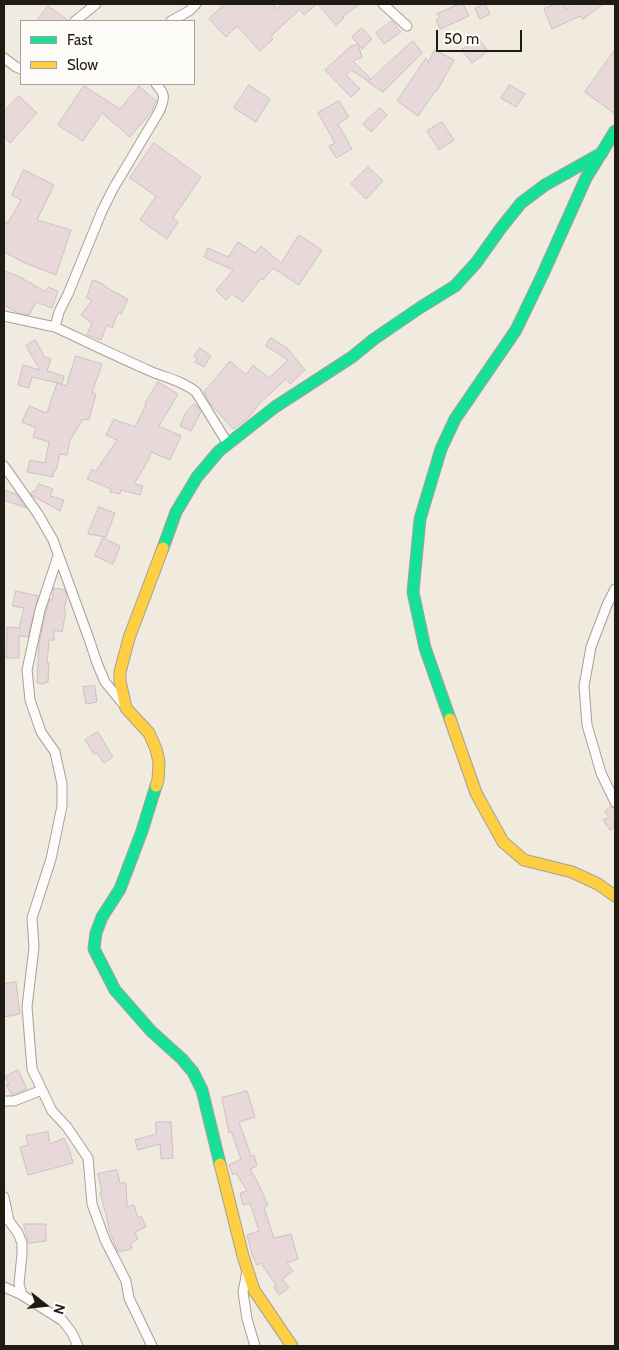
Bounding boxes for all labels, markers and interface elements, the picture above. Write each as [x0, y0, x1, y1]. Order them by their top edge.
legend [20, 20, 195, 85]
scale bar [439, 20, 525, 52]
text: 50 m [444, 30, 479, 48]
text: Fast [67, 31, 92, 49]
text: Slow [67, 56, 98, 74]
north arrow [20, 1280, 70, 1330]
text: N [49, 1302, 69, 1316]

